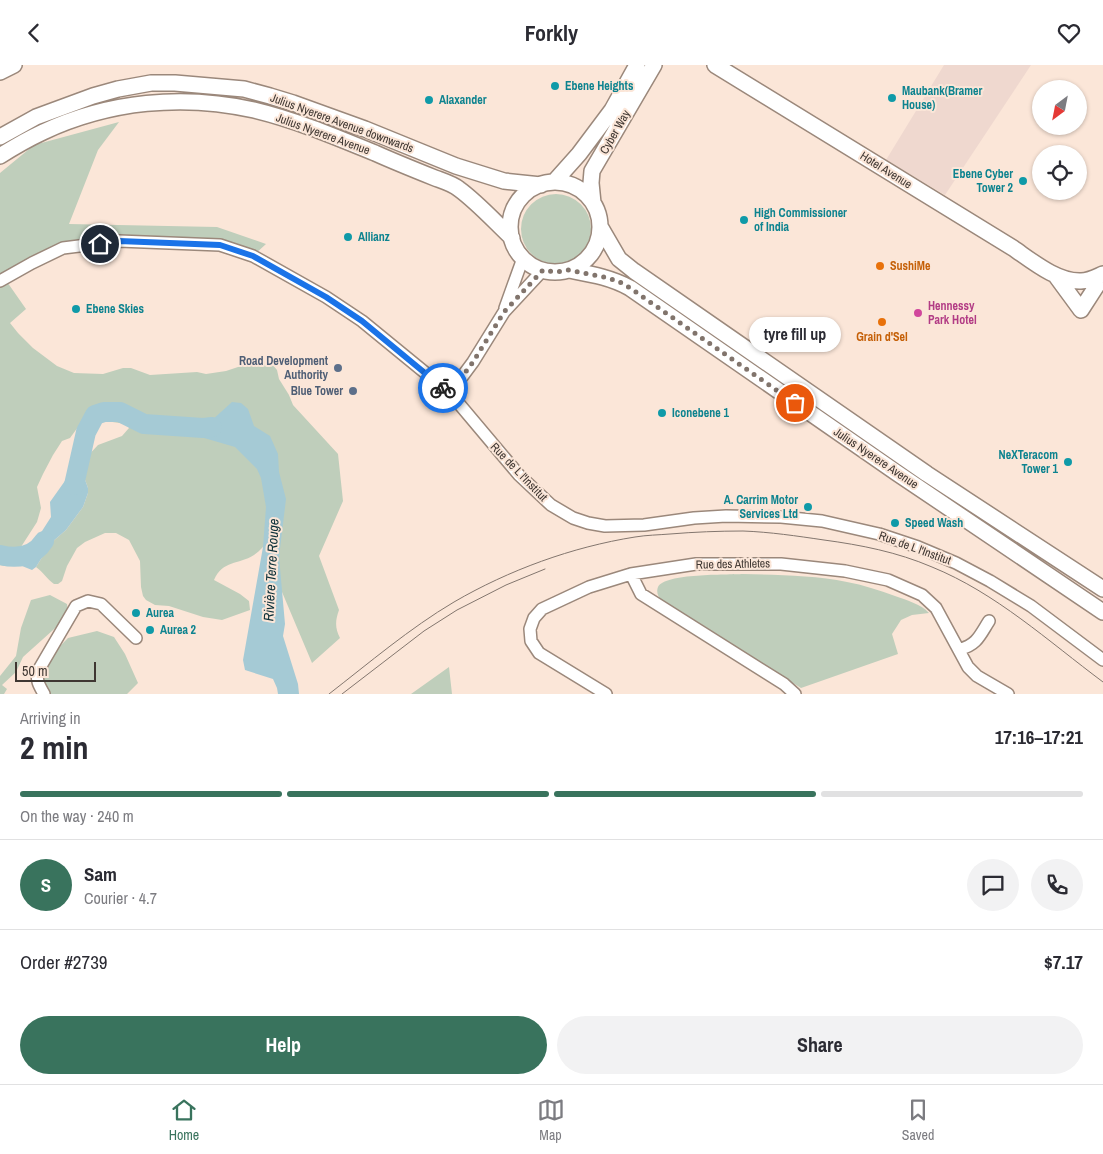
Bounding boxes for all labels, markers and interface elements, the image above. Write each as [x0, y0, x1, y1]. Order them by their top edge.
text: Forkly [525, 18, 578, 48]
icon: back [20, 19, 48, 47]
icon: heart [1055, 19, 1083, 47]
place label: Ebene Heights [565, 78, 634, 94]
marker: Ebene Heights [549, 80, 561, 92]
north arrow [1032, 80, 1088, 135]
map controls [1032, 80, 1087, 200]
place label: Maubank(Bramer House) [902, 83, 983, 113]
street label: Julius Nyerere Avenue downwards [268, 90, 416, 156]
place label: Alaxander [439, 92, 487, 108]
marker: Maubank(Bramer House) [886, 92, 898, 104]
marker: Alaxander [423, 94, 435, 106]
street label: Cyber Way [596, 107, 634, 157]
street label: Julius Nyerere Avenue [274, 110, 372, 158]
button: locate [1032, 145, 1087, 200]
street label: Hotel Avenue [857, 148, 915, 192]
place label: Ebene Cyber Tower 2 [953, 166, 1014, 196]
marker: Ebene Cyber Tower 2 [1017, 175, 1029, 187]
place label: High Commissioner of India [754, 205, 847, 235]
marker: High Commissioner of India [738, 214, 750, 226]
pin [79, 223, 121, 265]
place label: Allianz [358, 229, 390, 245]
icon: home [86, 230, 114, 258]
marker: Allianz [342, 231, 354, 243]
place label: SushiMe [890, 258, 931, 274]
marker: SushiMe [874, 260, 886, 272]
place label: Hennessy Park Hotel [928, 298, 977, 328]
place label: Ebene Skies [86, 301, 145, 317]
marker: Ebene Skies [70, 303, 82, 315]
marker: Hennessy Park Hotel [912, 307, 924, 319]
marker: Grain d'Sel [876, 316, 888, 328]
callout: tyre fill up [749, 318, 841, 353]
text: tyre fill up [764, 323, 826, 345]
place label: Grain d'Sel [856, 329, 908, 345]
place label: Road Development Authority [239, 353, 329, 383]
marker: Road Development Authority [332, 362, 344, 374]
courier [418, 363, 468, 413]
icon: bike [429, 374, 457, 402]
pin [774, 382, 816, 424]
place label: Blue Tower [291, 383, 343, 399]
marker: Blue Tower [347, 385, 359, 397]
icon: bag [781, 389, 809, 417]
place label: Iconebene 1 [672, 405, 729, 421]
marker: Iconebene 1 [656, 407, 668, 419]
street label: Julius Nyerere Avenue [831, 424, 921, 492]
street label: Rue de L l'Institut [487, 439, 551, 505]
place label: NeXTeracom Tower 1 [999, 447, 1059, 477]
marker: NeXTeracom Tower 1 [1062, 456, 1074, 468]
place label: A. Carrim Motor Services Ltd [724, 492, 798, 522]
marker: A. Carrim Motor Services Ltd [802, 501, 814, 513]
place label: Speed Wash [905, 515, 963, 531]
marker: Speed Wash [889, 517, 901, 529]
water label: Rivière Terre Rouge [259, 518, 283, 622]
street label: Rue de L l'Institut [877, 527, 954, 569]
street label: Rue des Athletes [696, 555, 770, 573]
place label: Aurea [146, 605, 174, 621]
marker: Aurea [130, 607, 142, 619]
place label: Aurea 2 [160, 622, 197, 638]
marker: Aurea 2 [144, 624, 156, 636]
scale bar [15, 659, 96, 682]
text: 50 m [22, 662, 48, 680]
text: Arriving in [20, 707, 81, 729]
text: 17:16–17:21 [995, 724, 1083, 750]
text: 2 min [20, 726, 89, 769]
text: On the way · 240 m [20, 805, 134, 827]
button: chat [967, 859, 1019, 911]
button: phone [1031, 859, 1083, 911]
text: Sam [84, 861, 117, 887]
text: S [41, 872, 51, 898]
text: Courier · 4.7 [84, 887, 157, 909]
text: Order #2739 [20, 949, 107, 975]
text: $7.17 [1044, 949, 1083, 975]
button: Help [20, 1016, 547, 1074]
button: Share [557, 1016, 1083, 1074]
tab: Home [169, 1096, 199, 1144]
tab: Map [537, 1096, 565, 1144]
tab: Saved [902, 1096, 934, 1144]

